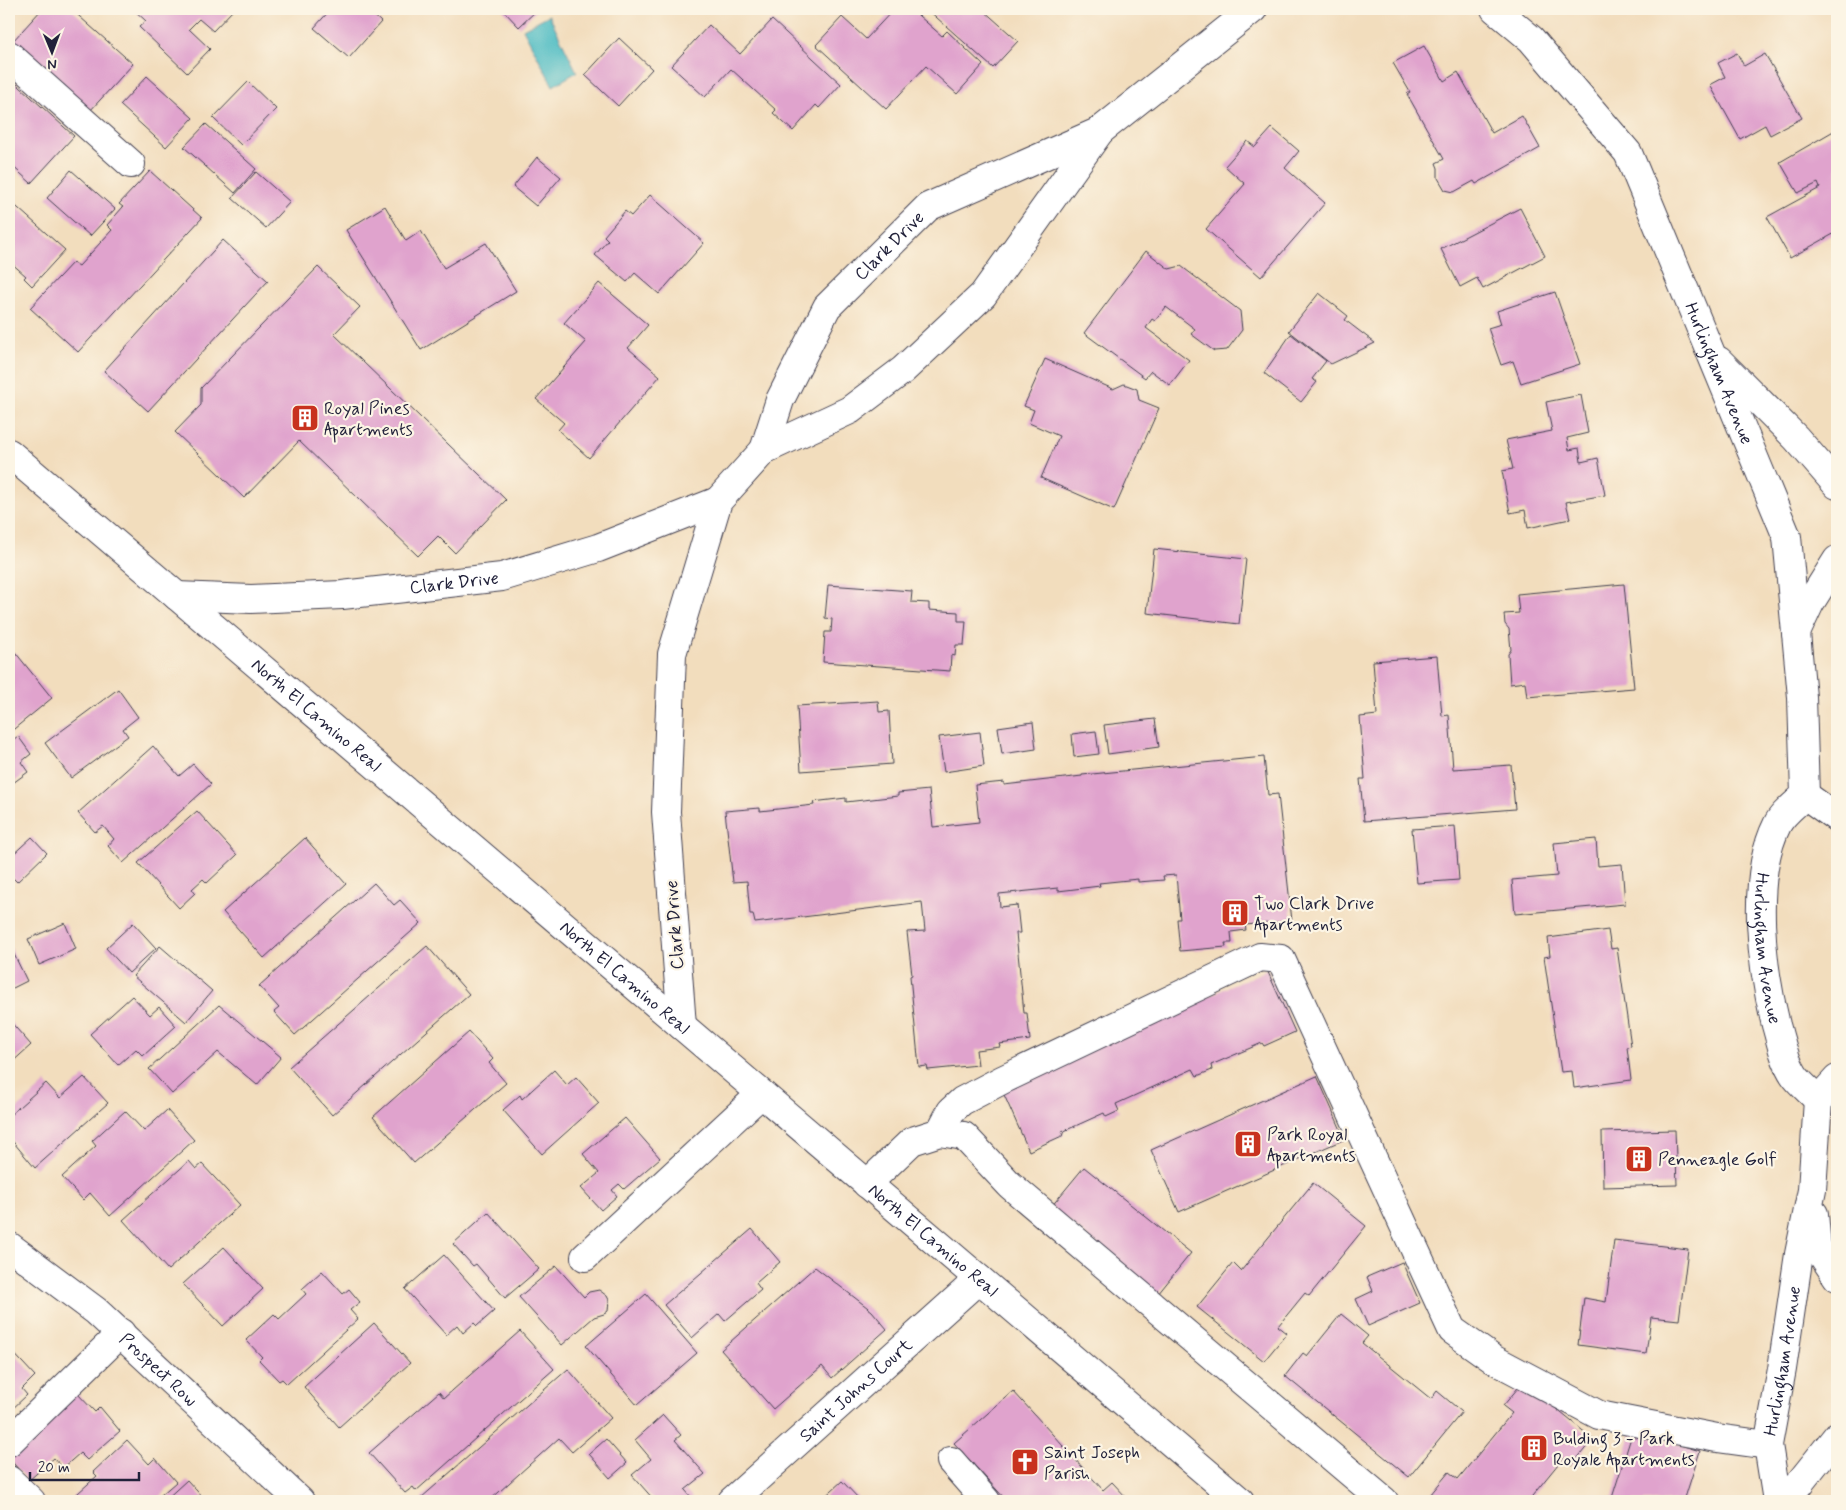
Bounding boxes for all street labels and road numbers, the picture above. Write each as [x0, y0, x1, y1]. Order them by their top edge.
street label: Clark Drive [849, 206, 930, 286]
street label: Hurlingham Avenue [1678, 299, 1758, 448]
street label: Clark Drive [408, 566, 500, 600]
street label: North El Camino Real [246, 653, 386, 778]
street label: Hurlingham Avenue [1746, 871, 1786, 1026]
street label: Clark Drive [660, 879, 690, 970]
street label: North El Camino Real [554, 916, 694, 1040]
street label: North El Camino Real [863, 1178, 1003, 1303]
street label: Hurlingham Avenue [1759, 1285, 1807, 1438]
street label: Prospect Row [114, 1328, 202, 1412]
street label: Saint Johns Court [795, 1333, 918, 1448]

